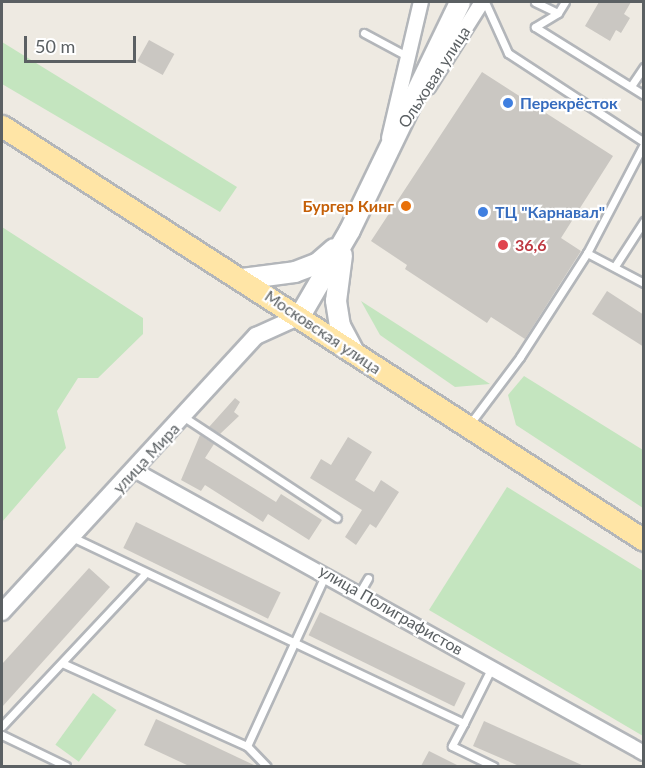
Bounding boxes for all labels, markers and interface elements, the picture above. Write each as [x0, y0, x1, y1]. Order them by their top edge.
street label: Ольховая улица [394, 23, 474, 131]
scale bar [27, 24, 140, 62]
text: 50 m [35, 35, 75, 57]
place label: Перекрёсток [520, 93, 618, 113]
marker: Перекрёсток [501, 96, 515, 110]
place label: Бургер Кинг [303, 196, 394, 216]
marker: Бургер Кинг [399, 199, 413, 213]
place label: ТЦ "Карнавал" [495, 202, 605, 222]
marker: ТЦ "Карнавал" [476, 205, 490, 219]
place label: 36,6 [515, 235, 547, 255]
marker: 36,6 [496, 238, 510, 252]
street label: Московская улица [261, 286, 385, 378]
street label: улица Мира [109, 419, 183, 497]
street label: улица Полиграфистов [316, 561, 466, 659]

